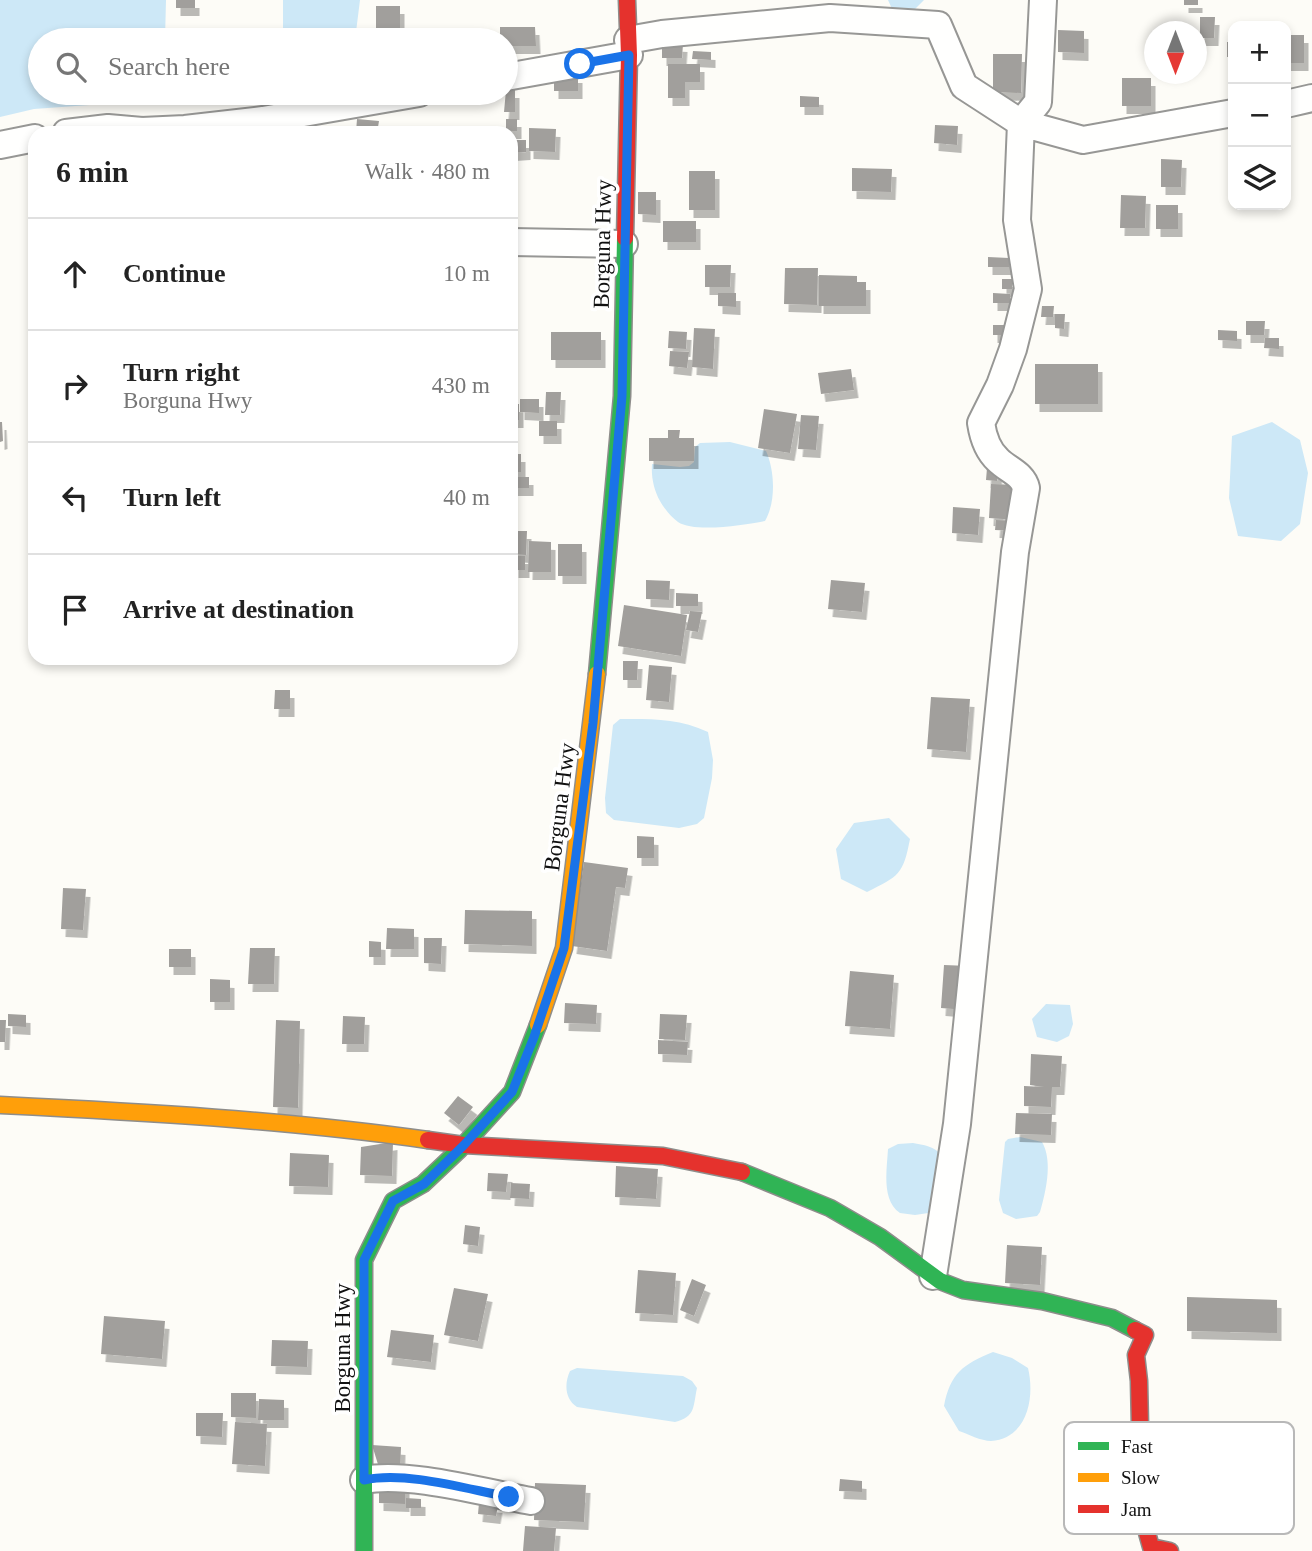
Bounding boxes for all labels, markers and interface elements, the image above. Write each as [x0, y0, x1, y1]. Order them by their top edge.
north arrow [1144, 21, 1207, 84]
map controls [1228, 21, 1291, 210]
button: + [1228, 21, 1291, 84]
search box [28, 28, 518, 105]
icon: search [52, 48, 90, 86]
route start [564, 48, 595, 79]
text: Search here [108, 52, 230, 81]
button: − [1228, 84, 1291, 147]
button: layers [1228, 147, 1291, 210]
text: 6 min [56, 155, 129, 188]
text: Walk · 480 m [365, 159, 490, 184]
street label: Borguna Hwy [589, 179, 616, 309]
icon: ahead [56, 255, 94, 293]
text: Continue [123, 259, 226, 288]
text: 10 m [443, 261, 490, 286]
text: Turn right [123, 358, 240, 387]
icon: right [56, 367, 94, 405]
text: 430 m [432, 373, 490, 398]
text: Borguna Hwy [123, 388, 252, 413]
icon: left [56, 479, 94, 517]
text: Turn left [123, 483, 221, 512]
text: 40 m [443, 485, 490, 510]
icon: arrive [56, 591, 94, 629]
text: Arrive at destination [123, 595, 354, 624]
street label: Borguna Hwy [539, 741, 580, 873]
street label: Borguna Hwy [330, 1283, 355, 1413]
legend [1064, 1422, 1294, 1534]
text: Fast [1121, 1436, 1153, 1457]
text: Slow [1121, 1467, 1160, 1488]
route end [493, 1481, 524, 1512]
text: Jam [1121, 1499, 1152, 1520]

